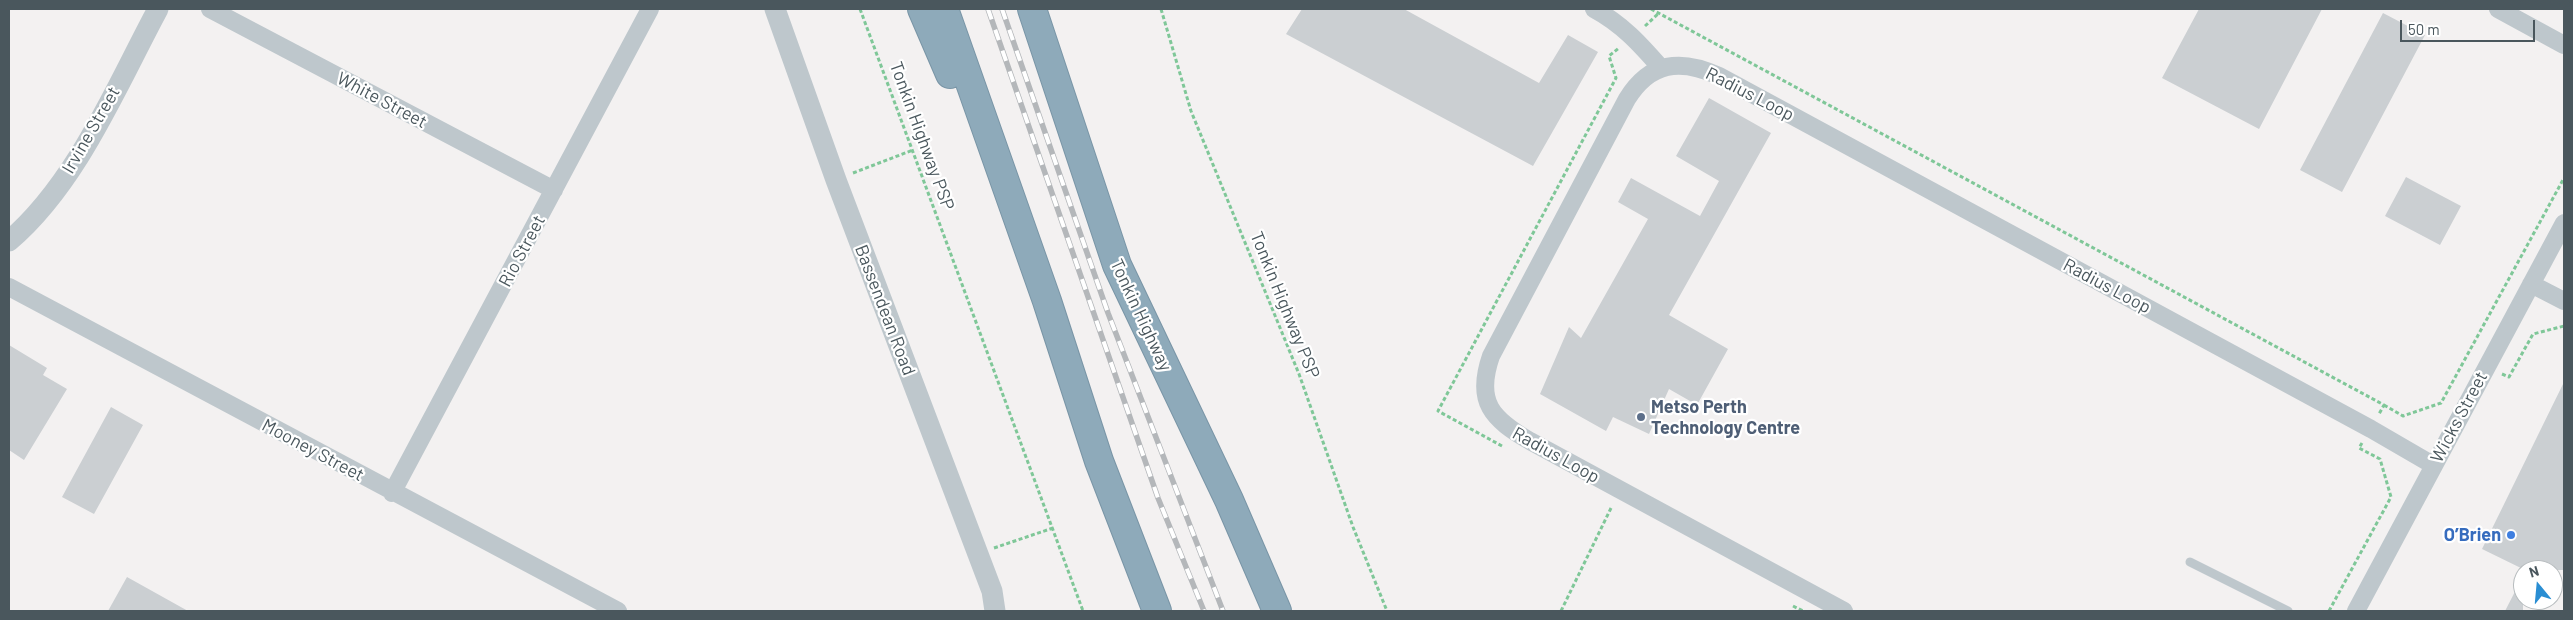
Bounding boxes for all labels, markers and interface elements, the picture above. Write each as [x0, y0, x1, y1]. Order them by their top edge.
scale bar [2403, 10, 2538, 42]
text: 50 m [2408, 20, 2440, 38]
street label: Tonkin Highway PSP [885, 59, 959, 213]
street label: Radius Loop [1702, 63, 1798, 125]
street label: White Street [333, 67, 431, 133]
street label: Irvine Street [57, 83, 125, 177]
street label: Rio Street [494, 211, 550, 291]
street label: Tonkin Highway PSP [1246, 228, 1324, 382]
street label: Bassendean Road [850, 242, 920, 378]
street label: Radius Loop [2059, 254, 2155, 318]
street label: Tonkin Highway [1106, 256, 1176, 374]
street label: Wicks Street [2426, 368, 2492, 466]
place label: Metso Perth Technology Centre [1651, 396, 1800, 438]
marker: Metso Perth Technology Centre [1635, 411, 1647, 423]
street label: Mooney Street [258, 414, 368, 486]
street label: Radius Loop [1509, 422, 1603, 488]
place label: O’Brien [2444, 524, 2501, 546]
marker: O’Brien [2505, 529, 2517, 541]
north arrow [2513, 560, 2563, 610]
text: N [2527, 562, 2541, 581]

